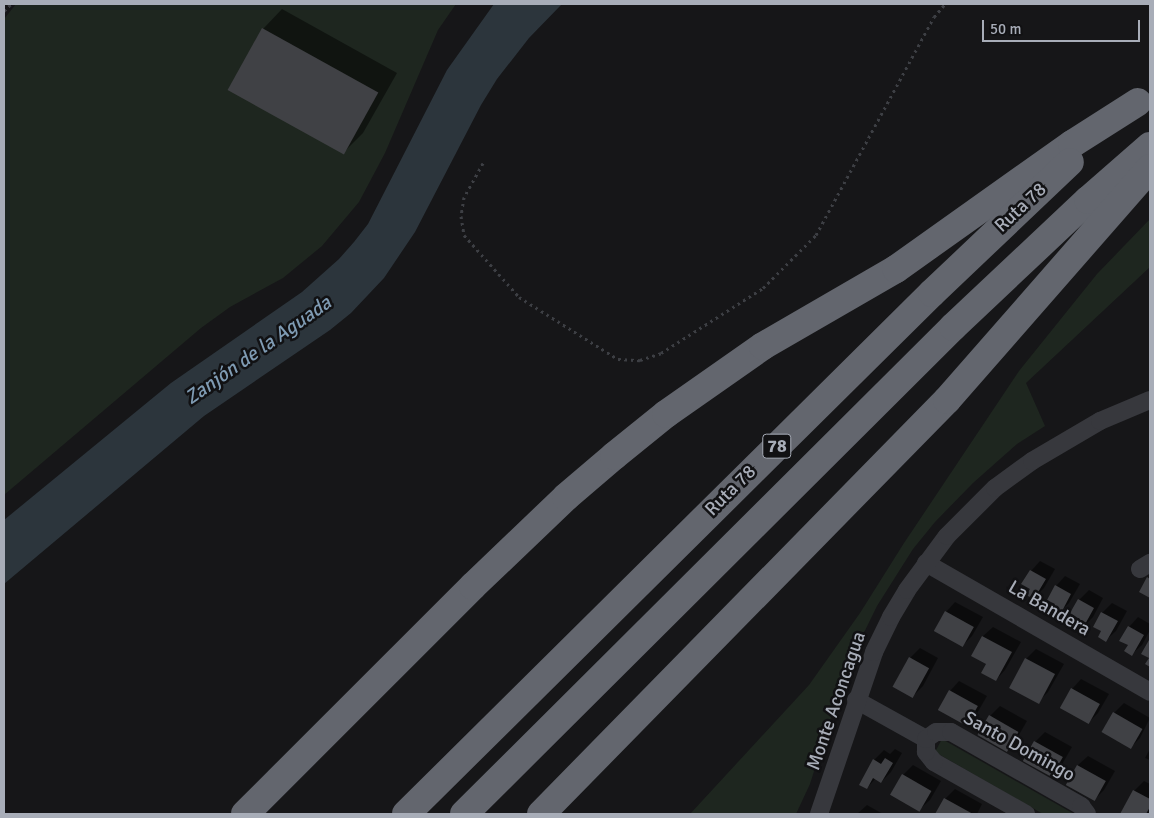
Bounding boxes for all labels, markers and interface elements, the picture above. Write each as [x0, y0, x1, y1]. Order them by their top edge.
scale bar [984, 10, 1142, 42]
text: 50 m [990, 20, 1021, 38]
street label: Ruta 78 [990, 178, 1052, 238]
water label: Zanjón de la Aguada [180, 291, 336, 409]
road number: 78 [762, 431, 792, 462]
street label: Ruta 78 [701, 461, 761, 521]
street label: La Bandera [1004, 576, 1094, 642]
street label: Monte Aconcagua [803, 629, 871, 773]
street label: Santo Domingo [959, 707, 1079, 787]

